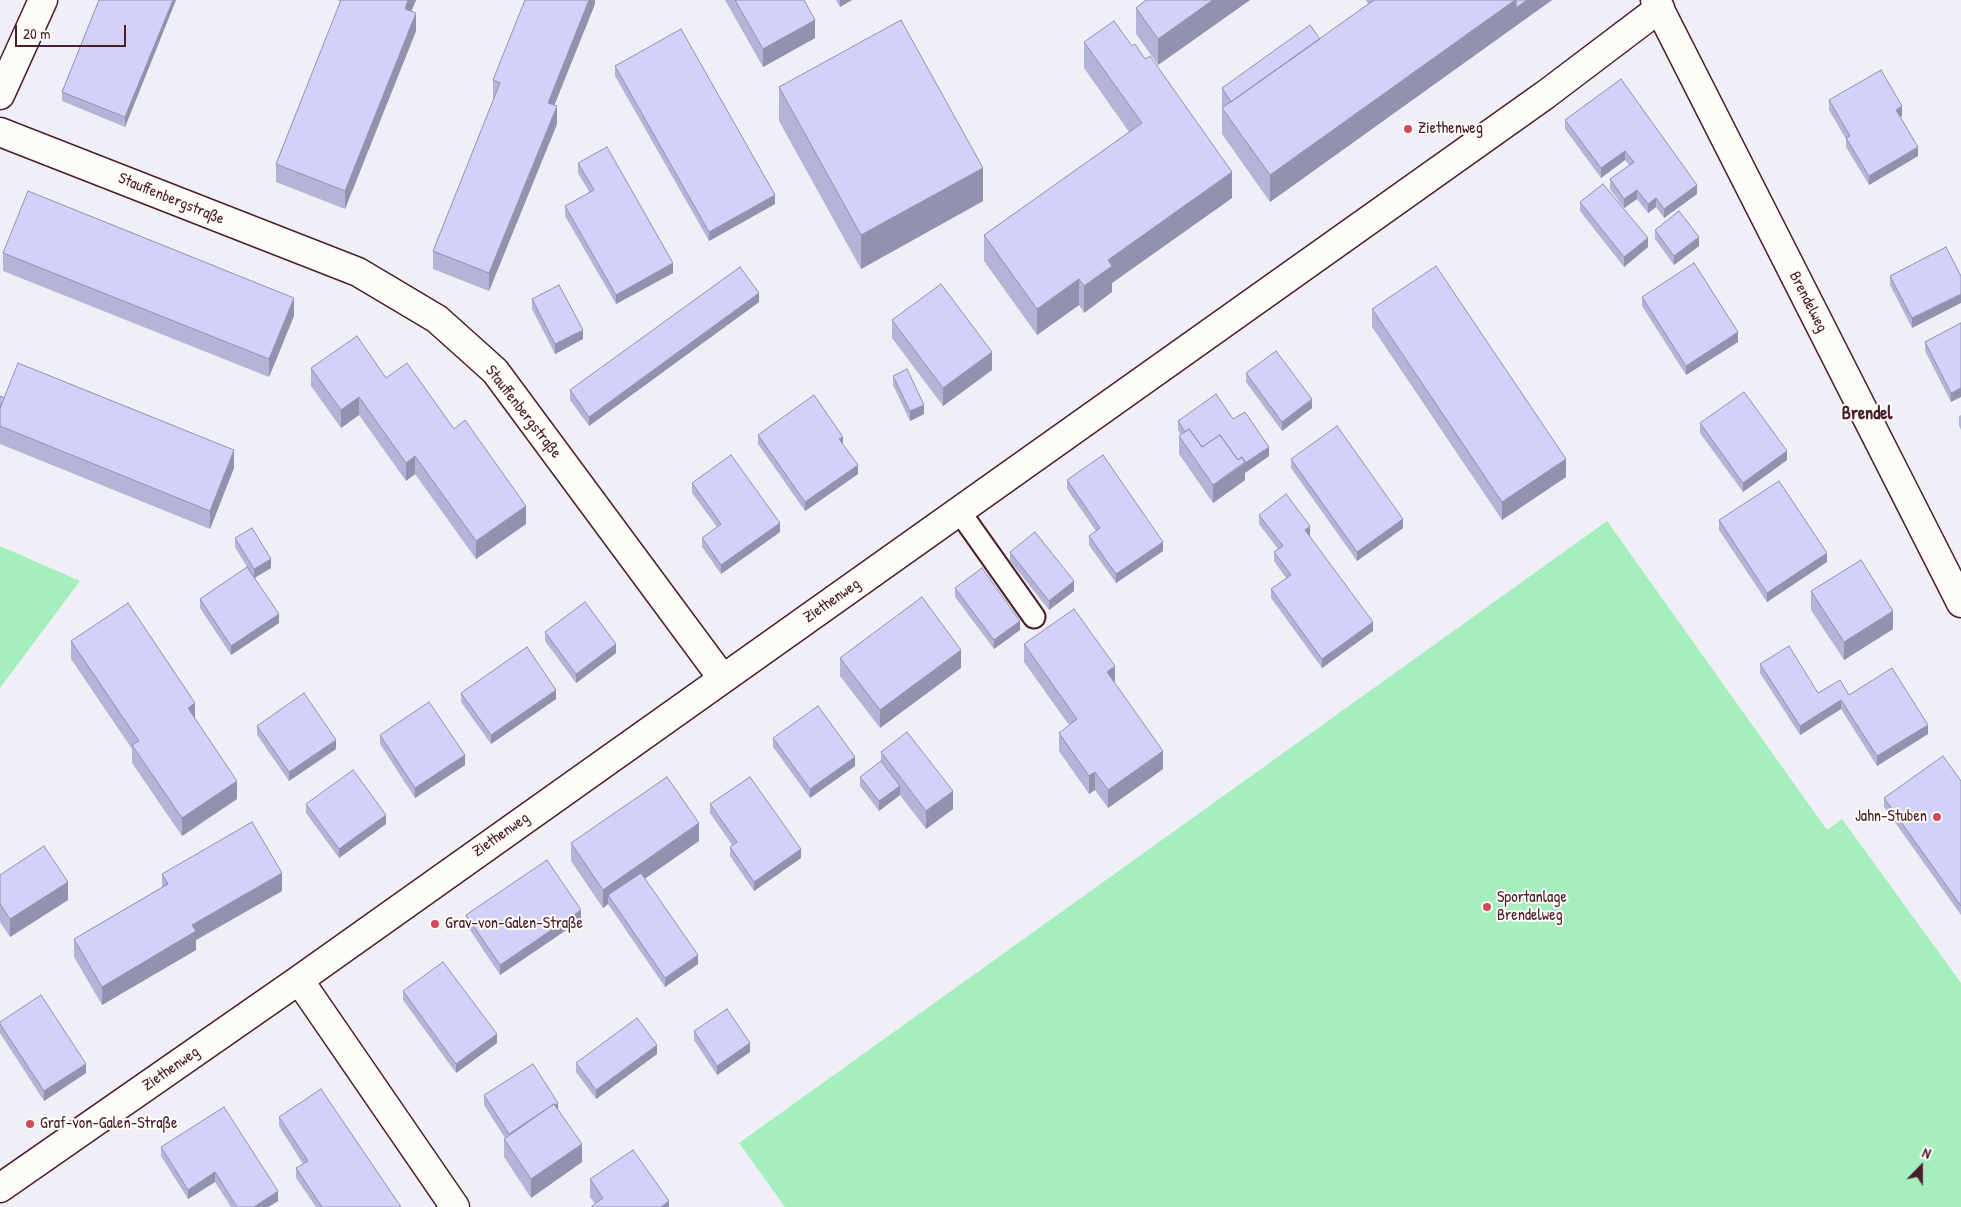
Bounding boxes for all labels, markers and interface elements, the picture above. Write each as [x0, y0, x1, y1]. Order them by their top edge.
scale bar [18, 15, 129, 47]
text: 20 m [23, 23, 50, 44]
place label: Ziethenweg [1418, 119, 1483, 139]
marker: Ziethenweg [1402, 123, 1414, 135]
street label: Stauffenbergstraße [115, 169, 227, 229]
street label: Brendelweg [1785, 268, 1831, 336]
street label: Stauffenbergstraße [481, 362, 565, 462]
district label: Brendel [1842, 403, 1892, 425]
street label: Ziethenweg [800, 575, 864, 627]
place label: Jahn-Stuben [1855, 807, 1927, 827]
street label: Ziethenweg [469, 809, 533, 861]
marker: Jahn-Stuben [1931, 811, 1943, 823]
place label: Sportanlage Brendelweg [1497, 888, 1567, 926]
marker: Sportanlage Brendelweg [1481, 901, 1493, 913]
place label: Grav-von-Galen-Straße [445, 914, 583, 934]
marker: Grav-von-Galen-Straße [429, 918, 441, 930]
street label: Ziethenweg [139, 1043, 203, 1095]
place label: Graf-von-Galen-Straße [40, 1114, 177, 1134]
marker: Graf-von-Galen-Straße [24, 1118, 36, 1130]
north arrow [1896, 1142, 1946, 1192]
text: N [1920, 1142, 1934, 1163]

